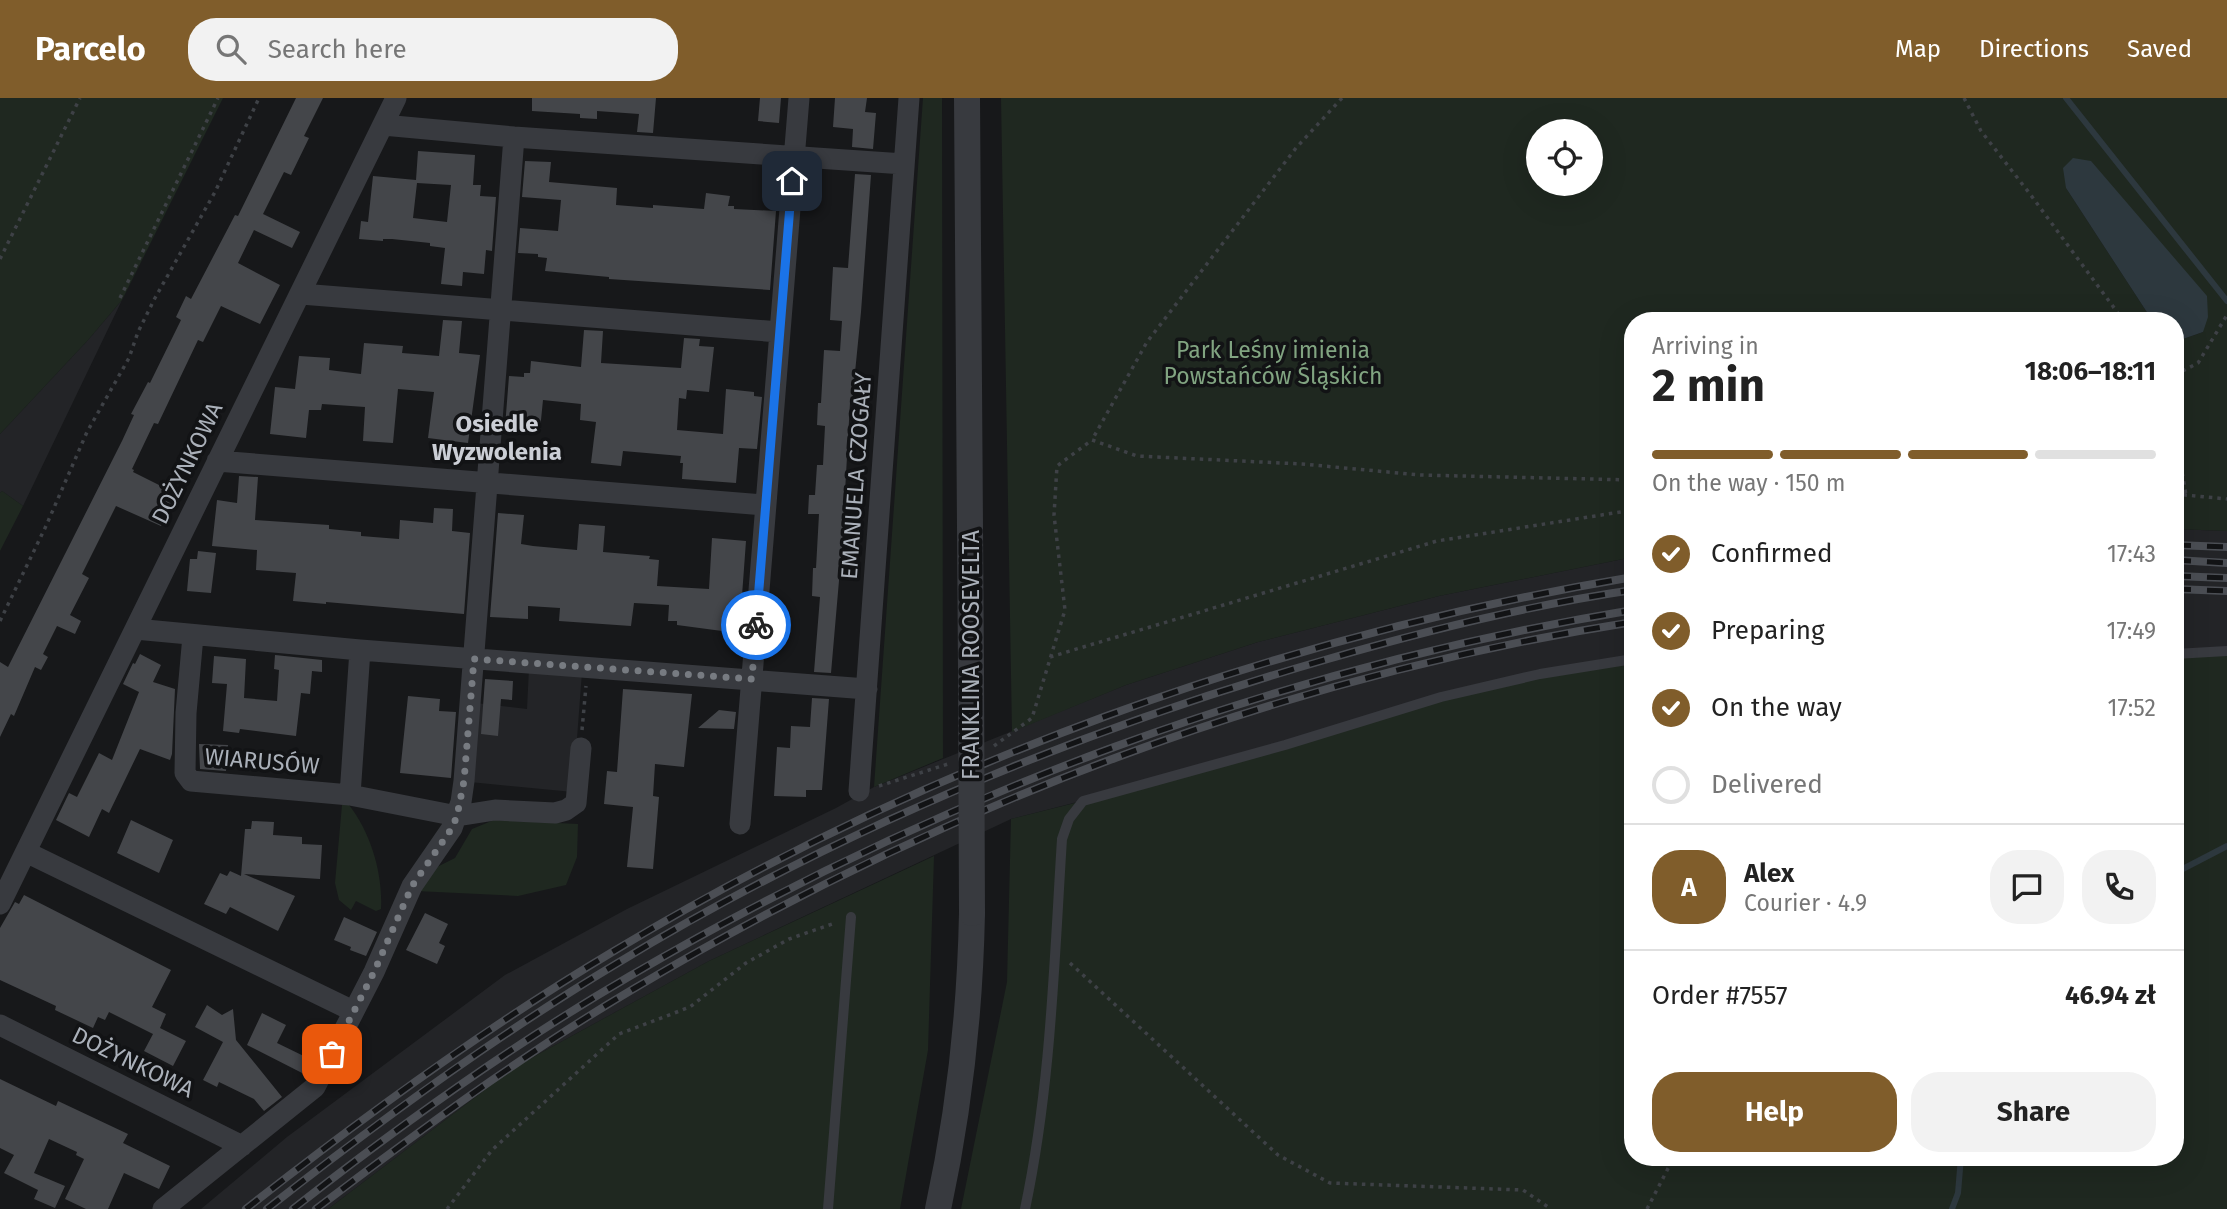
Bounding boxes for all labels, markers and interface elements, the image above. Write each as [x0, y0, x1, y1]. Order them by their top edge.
search box [188, 18, 678, 81]
text: Parcelo [35, 29, 146, 69]
icon: search [212, 30, 250, 68]
text: Search here [268, 34, 407, 65]
text: Map [1895, 35, 1941, 63]
text: Directions [1979, 35, 2089, 63]
text: Saved [2127, 35, 2192, 63]
map controls [1526, 119, 1603, 196]
button: locate [1526, 119, 1603, 196]
pin [762, 151, 822, 211]
icon: home [773, 162, 811, 200]
text: Arriving in [1652, 332, 1759, 360]
park label: Park Leśny imienia Powstańców Śląskich [1164, 336, 1382, 390]
text: 18:06–18:11 [2025, 356, 2156, 387]
text: 2 min [1652, 358, 1765, 413]
street label: EMANUELA CZOGAŁY [835, 371, 877, 580]
street label: DOŻYNKOWA [146, 397, 229, 528]
district label: Osiedle Wyzwolenia [432, 410, 562, 466]
text: On the way · 150 m [1652, 469, 1845, 497]
street label: FRANKLINA ROOSEVELTA [957, 529, 985, 780]
icon: check [1652, 535, 1690, 573]
text: Confirmed [1711, 538, 1832, 569]
text: 17:43 [2107, 540, 2156, 568]
courier [721, 590, 791, 660]
icon: bike [737, 606, 775, 644]
icon: check [1652, 612, 1690, 650]
text: Preparing [1711, 615, 1824, 646]
text: 17:49 [2107, 617, 2156, 645]
icon: check [1652, 689, 1690, 727]
text: On the way [1711, 692, 1842, 723]
text: 17:52 [2108, 694, 2156, 722]
street label: WIARUSÓW [203, 741, 321, 780]
text: Delivered [1711, 769, 1823, 800]
button: chat [1990, 850, 2064, 924]
button: phone [2082, 850, 2156, 924]
text: Alex [1744, 858, 1794, 889]
text: A [1681, 872, 1697, 903]
text: Courier · 4.9 [1744, 889, 1867, 917]
text: Order #7557 [1652, 980, 1787, 1011]
text: 46.94 zł [2065, 980, 2156, 1011]
street label: DOŻYNKOWA [68, 1021, 199, 1104]
pin [302, 1024, 362, 1084]
icon: bag [313, 1035, 351, 1073]
button: Help [1652, 1072, 1897, 1152]
button: Share [1911, 1072, 2156, 1152]

